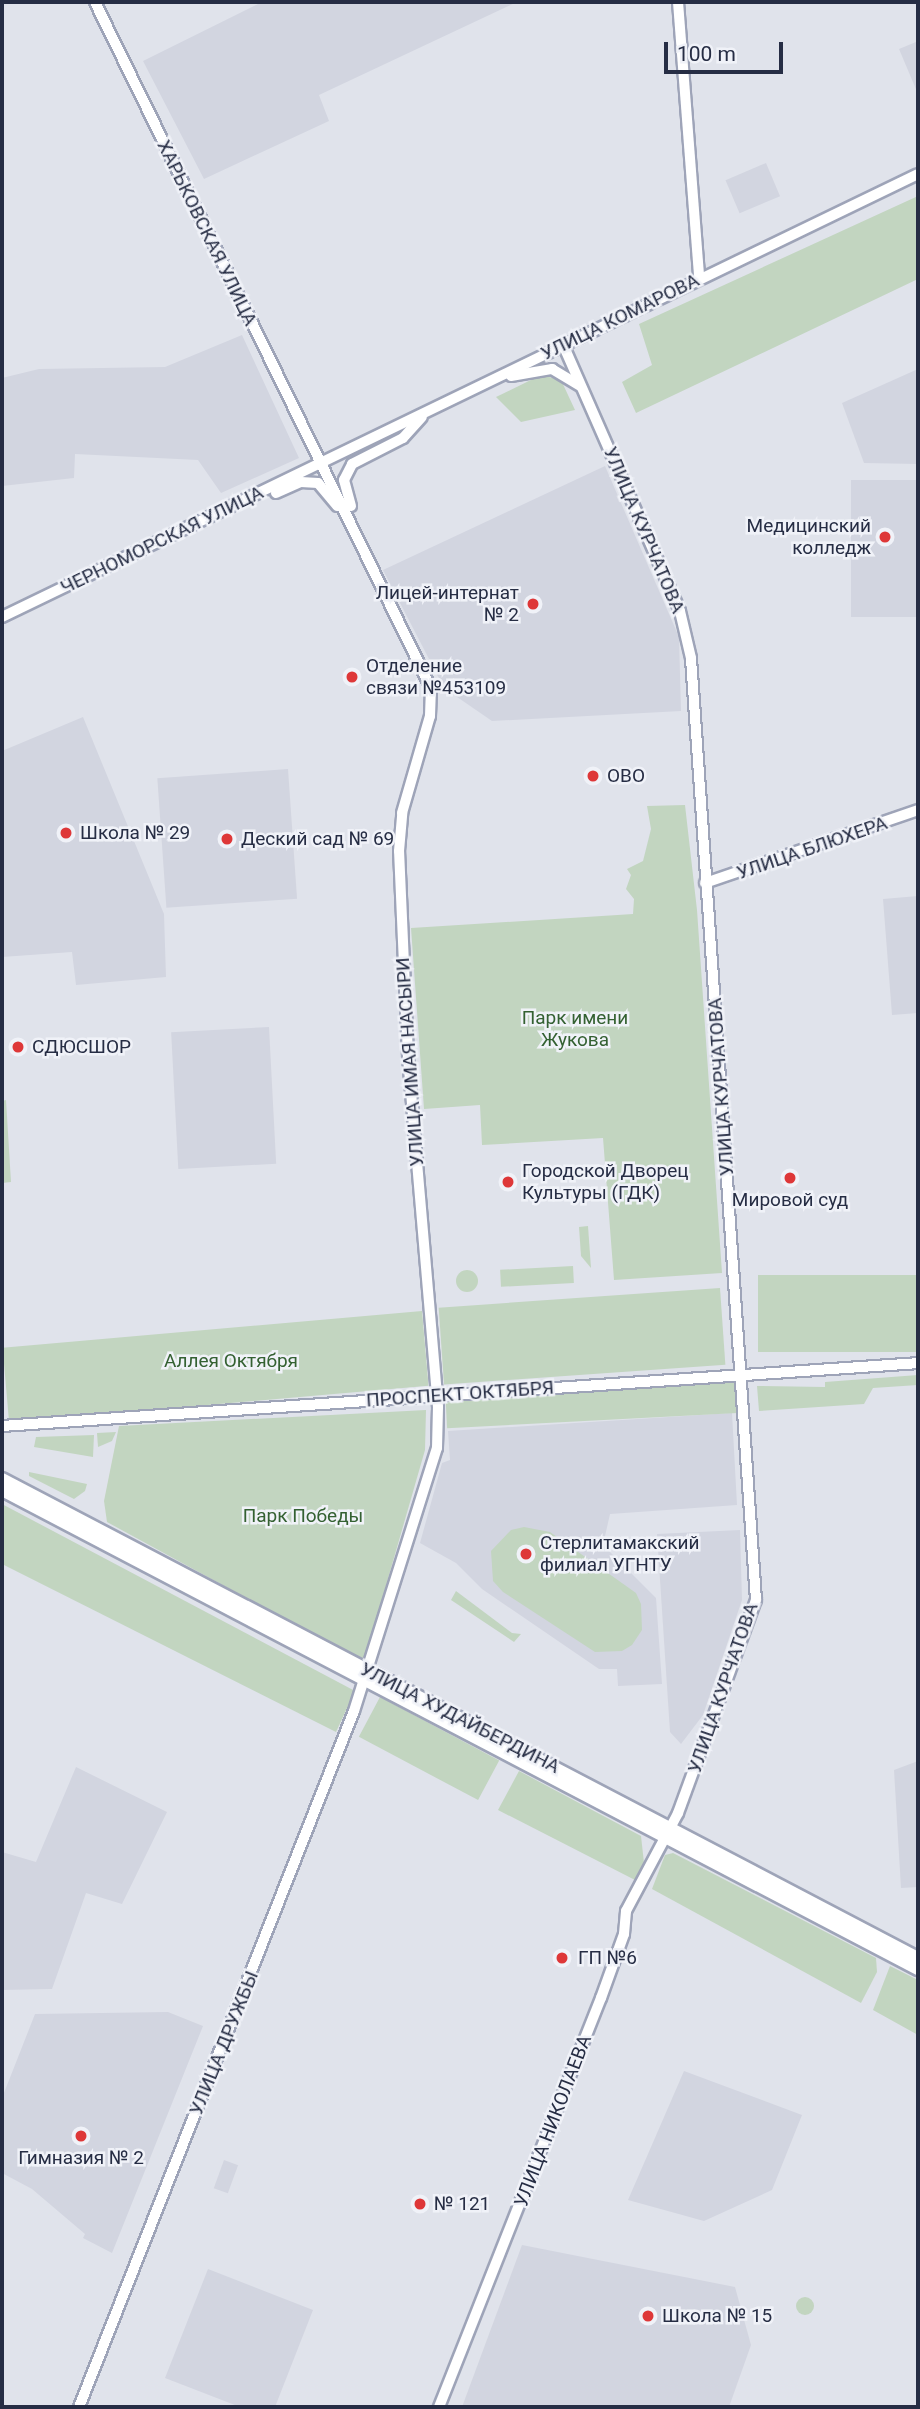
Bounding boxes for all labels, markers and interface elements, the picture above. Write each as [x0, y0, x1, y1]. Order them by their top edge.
scale bar [668, 28, 787, 72]
text: 100 m [677, 42, 736, 66]
street label: ХАРЬКОВСКАЯ УЛИЦА [152, 136, 262, 330]
street label: УЛИЦА КОМАРОВА [537, 269, 703, 365]
street label: УЛИЦА КУРЧАТОВА [599, 443, 689, 617]
street label: ЧЕРНОМОРСКАЯ УЛИЦА [57, 481, 267, 599]
place label: Медицинский колледж [747, 515, 871, 559]
marker: Медицинский колледж [877, 529, 893, 545]
place label: Лицей-интернат № 2 [376, 582, 519, 626]
marker: Лицей-интернат № 2 [525, 596, 541, 612]
place label: Отделение связи №453109 [366, 655, 506, 699]
marker: Отделение связи №453109 [344, 669, 360, 685]
place label: ОВО [607, 765, 645, 787]
marker: ОВО [585, 768, 601, 784]
street label: УЛИЦА БЛЮХЕРА [734, 812, 890, 884]
place label: Школа № 29 [80, 822, 190, 844]
marker: Школа № 29 [58, 825, 74, 841]
place label: Деский сад № 69 [241, 828, 394, 850]
marker: Деский сад № 69 [219, 831, 235, 847]
street label: УЛИЦА ИМАЯ НАСЫРИ [391, 957, 429, 1167]
street label: УЛИЦА КУРЧАТОВА [703, 997, 739, 1177]
park label: Парк имени Жукова [522, 1007, 628, 1051]
place label: СДЮСШОР [32, 1036, 131, 1058]
marker: СДЮСШОР [10, 1039, 26, 1055]
place label: Городской Дворец Культуры (ГДК) [522, 1160, 688, 1204]
marker: Мировой суд [782, 1170, 798, 1186]
marker: Городской Дворец Культуры (ГДК) [500, 1174, 516, 1190]
place label: Мировой суд [732, 1189, 848, 1211]
park label: Аллея Октября [164, 1350, 298, 1372]
street label: ПРОСПЕКТ ОКТЯБРЯ [365, 1376, 555, 1412]
park label: Парк Победы [243, 1505, 363, 1527]
place label: Стерлитамакский филиал УГНТУ [540, 1532, 699, 1576]
marker: Стерлитамакский филиал УГНТУ [518, 1546, 534, 1562]
street label: УЛИЦА КУРЧАТОВА [683, 1600, 763, 1776]
street label: УЛИЦА ХУДАЙБЕРДИНА [356, 1658, 564, 1778]
place label: ГП №6 [578, 1947, 637, 1969]
marker: ГП №6 [552, 1948, 572, 1968]
street label: УЛИЦА ДРУЖБЫ [185, 1968, 263, 2118]
street label: УЛИЦА НИКОЛАЕВА [510, 2032, 596, 2210]
marker: Гимназия № 2 [73, 2128, 89, 2144]
place label: Гимназия № 2 [18, 2147, 144, 2169]
place label: № 121 [434, 2193, 490, 2215]
marker: № 121 [412, 2196, 428, 2212]
place label: Школа № 15 [662, 2305, 772, 2327]
marker: Школа № 15 [640, 2308, 656, 2324]

